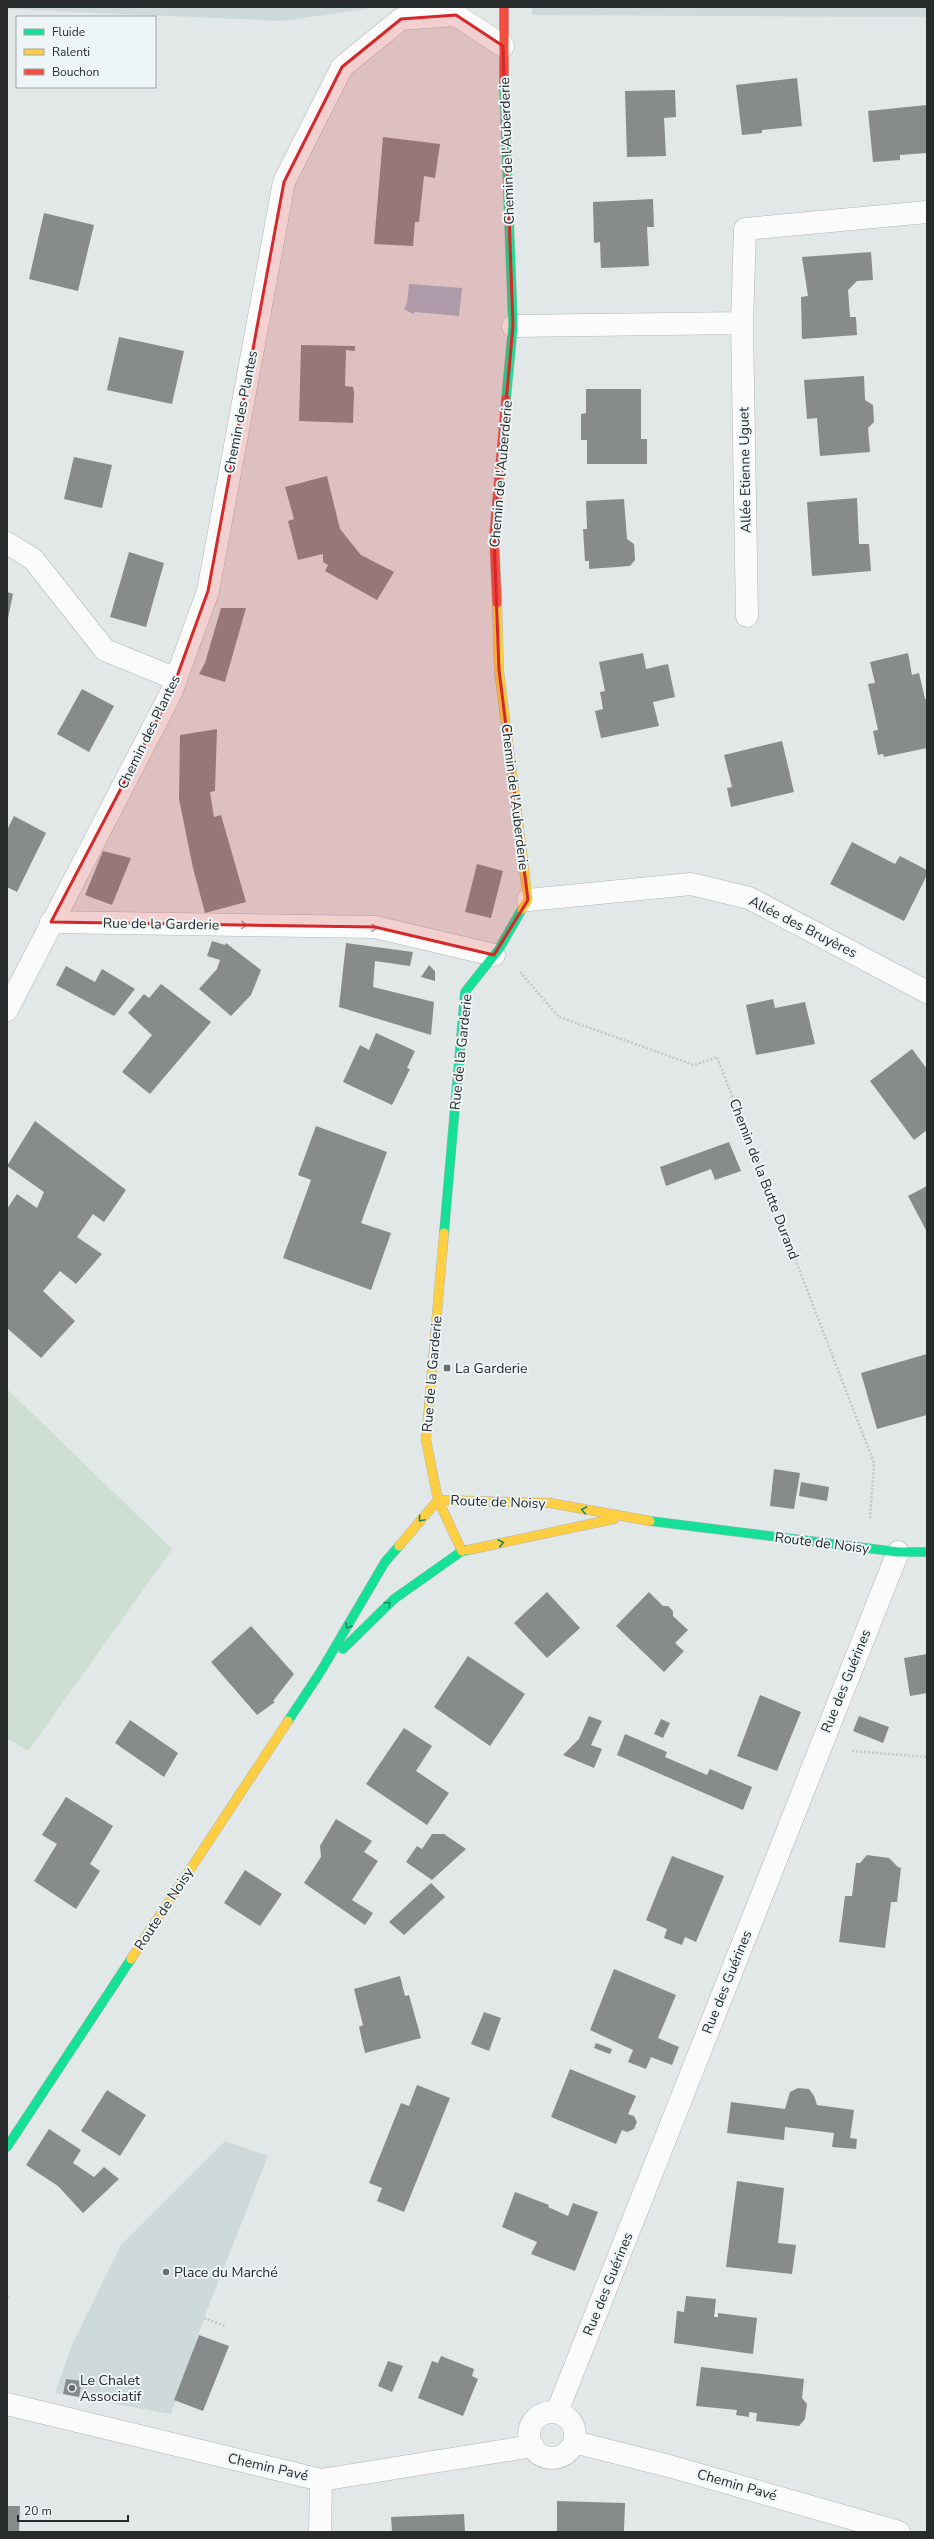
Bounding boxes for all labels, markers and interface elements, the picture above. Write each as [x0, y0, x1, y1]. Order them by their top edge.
legend [16, 16, 156, 88]
text: Fluide [52, 24, 85, 40]
text: Ralenti [52, 44, 90, 60]
text: Bouchon [52, 64, 99, 80]
street label: Chemin de l'Auberderie [495, 77, 519, 225]
street label: Chemin des Plantes [220, 349, 262, 475]
street label: Chemin de l'Auberderie [485, 400, 517, 548]
street label: Allée Etienne Uguet [734, 407, 756, 533]
street label: Chemin des Plantes [113, 671, 185, 792]
street label: Chemin de l'Auberderie [497, 723, 533, 871]
street label: Allée des Bruyères [746, 892, 860, 963]
street label: Rue de la Garderie [103, 913, 219, 935]
one-way arrow [241, 921, 247, 929]
one-way arrow [371, 923, 377, 932]
street label: Rue de la Garderie [445, 993, 477, 1111]
street label: Chemin de la Butte Durand [725, 1096, 803, 1262]
street label: Rue de la Garderie [417, 1315, 447, 1433]
place label: La Garderie [455, 1359, 527, 1378]
marker: La Garderie [442, 1363, 452, 1373]
street label: Route de Noisy [450, 1491, 547, 1513]
one-way arrow [580, 1506, 587, 1514]
one-way arrow [419, 1515, 426, 1522]
street label: Route de Noisy [774, 1528, 871, 1558]
one-way arrow [497, 1539, 504, 1547]
one-way arrow [383, 1601, 391, 1609]
one-way arrow [345, 1622, 352, 1629]
street label: Rue des Guérines [817, 1626, 876, 1736]
street label: Route de Noisy [130, 1863, 198, 1954]
street label: Rue des Guérines [698, 1927, 757, 2037]
street label: Rue des Guérines [579, 2229, 638, 2339]
place label: Place du Marché [174, 2263, 278, 2282]
marker: Place du Marché [161, 2267, 171, 2277]
place label: Le Chalet Associatif [80, 2371, 142, 2406]
marker: Le Chalet Associatif [67, 2383, 77, 2393]
street label: Chemin Pavé [226, 2449, 310, 2485]
street label: Chemin Pavé [695, 2465, 779, 2505]
scale bar [18, 2497, 128, 2523]
text: 20 m [24, 2503, 52, 2519]

